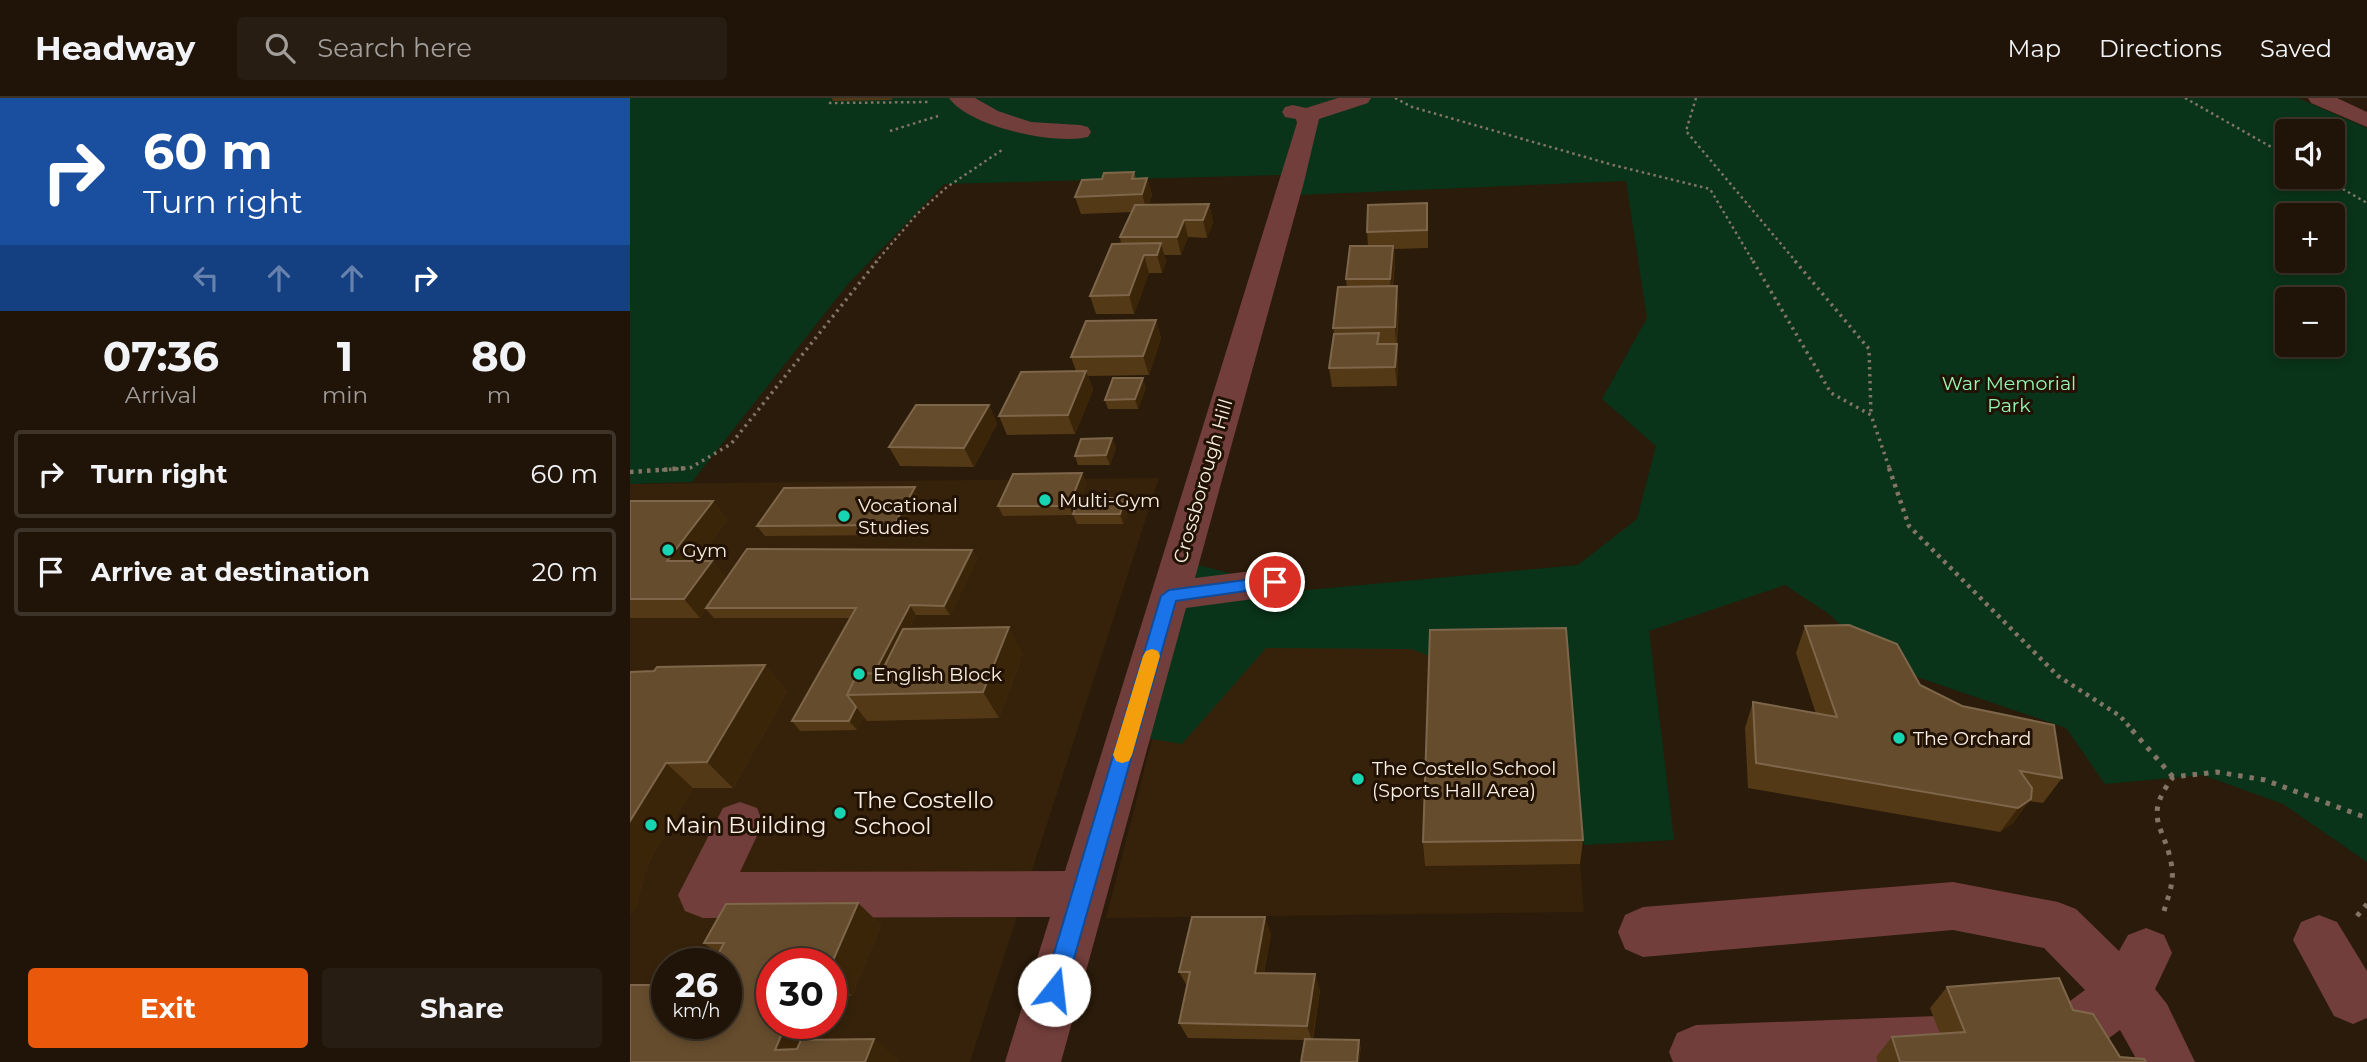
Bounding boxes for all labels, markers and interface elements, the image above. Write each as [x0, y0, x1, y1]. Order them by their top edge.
search box [237, 17, 727, 80]
text: Headway [35, 28, 195, 68]
icon: search [261, 29, 299, 67]
text: Search here [317, 32, 472, 64]
text: Map [2008, 34, 2061, 63]
text: Directions [2099, 34, 2222, 63]
text: Saved [2260, 34, 2332, 63]
map controls [2275, 119, 2345, 357]
button: sound [2275, 119, 2345, 189]
text: 60 m [143, 122, 273, 181]
icon: right [28, 126, 119, 217]
text: Turn right [143, 182, 303, 221]
button: + [2275, 203, 2345, 273]
icon: left [187, 259, 225, 297]
icon: ahead [260, 259, 298, 297]
icon: ahead [333, 259, 371, 297]
icon: right [406, 259, 444, 297]
button: − [2275, 287, 2345, 357]
text: 07:36 [103, 330, 219, 382]
text: 1 [337, 330, 353, 382]
text: 80 [471, 330, 527, 382]
park label: War Memorial Park [1942, 372, 2076, 417]
text: Arrival [125, 381, 197, 409]
text: min [322, 381, 368, 409]
text: m [487, 381, 511, 409]
street label: Crossborough Hill [1169, 396, 1237, 566]
icon: right [32, 455, 70, 493]
text: Turn right [91, 458, 227, 490]
text: 60 m [531, 458, 598, 490]
place label: Multi-Gym [1059, 489, 1160, 512]
marker: Multi-Gym [1037, 492, 1053, 508]
place label: Vocational Studies [858, 494, 958, 539]
marker: Vocational Studies [836, 508, 852, 524]
place label: Gym [682, 539, 727, 562]
marker: Gym [660, 542, 676, 558]
pin [1245, 552, 1305, 612]
icon: arrive [32, 553, 70, 591]
text: Arrive at destination [91, 556, 370, 588]
text: 20 m [532, 556, 598, 588]
icon: arrive [1256, 563, 1294, 601]
place label: English Block [873, 663, 1003, 686]
marker: English Block [851, 666, 867, 682]
place label: The Orchard [1913, 727, 2031, 750]
marker: The Orchard [1891, 730, 1907, 746]
place label: The Costello School (Sports Hall Area) [1372, 757, 1556, 802]
marker: The Costello School (Sports Hall Area) [1350, 771, 1366, 787]
place label: The Costello School [854, 786, 994, 840]
marker: The Costello School [832, 805, 848, 821]
place label: Main Building [665, 811, 827, 839]
marker: Main Building [643, 817, 659, 833]
speed limit sign: 30 [756, 948, 847, 1039]
position arrow [1017, 953, 1091, 1027]
text: 26 [675, 963, 718, 1006]
button: Exit [28, 968, 308, 1048]
button: Share [322, 968, 602, 1048]
text: km/h [672, 1000, 721, 1022]

